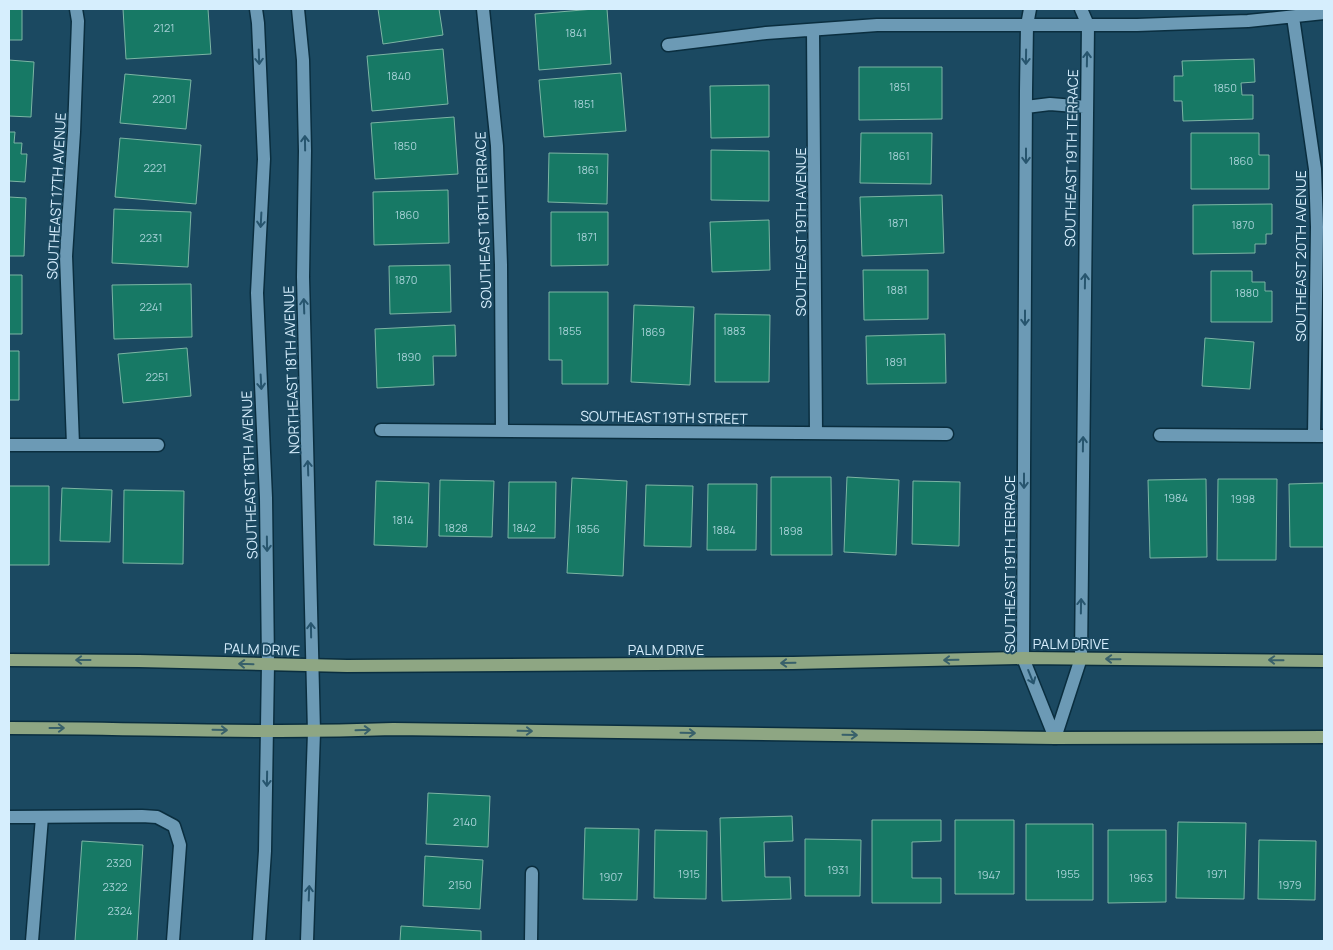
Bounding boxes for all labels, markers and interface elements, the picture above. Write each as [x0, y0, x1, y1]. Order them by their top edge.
house number: 2121 [153, 20, 175, 35]
house number: 1841 [565, 25, 587, 40]
one-way arrow [255, 49, 264, 65]
one-way arrow [1022, 49, 1031, 65]
one-way arrow [1082, 51, 1092, 67]
house number: 1840 [387, 68, 411, 83]
street label: SOUTHEAST 19TH TERRACE [1060, 69, 1082, 247]
house number: 1851 [889, 79, 911, 94]
house number: 1850 [1213, 80, 1237, 95]
house number: 2201 [152, 91, 176, 106]
house number: 1851 [573, 96, 595, 111]
street label: SOUTHEAST 17TH AVENUE [42, 112, 70, 280]
street label: SOUTHEAST 18TH TERRACE [470, 131, 496, 309]
one-way arrow [300, 135, 310, 152]
house number: 1850 [393, 138, 417, 153]
street label: SOUTHEAST 19TH AVENUE [791, 147, 810, 317]
house number: 1861 [888, 148, 910, 163]
one-way arrow [1021, 148, 1031, 164]
house number: 1860 [1229, 153, 1253, 168]
house number: 2221 [143, 160, 167, 175]
house number: 1861 [577, 162, 599, 177]
street label: SOUTHEAST 20TH AVENUE [1291, 170, 1310, 342]
house number: 1860 [395, 207, 419, 222]
one-way arrow [256, 211, 265, 227]
house number: 1871 [888, 215, 908, 230]
house number: 1870 [1232, 217, 1254, 232]
house number: 1871 [577, 229, 597, 244]
house number: 2231 [140, 230, 162, 245]
house number: 1870 [395, 272, 417, 287]
one-way arrow [1080, 273, 1090, 290]
house number: 1881 [886, 282, 908, 297]
street label: NORTHEAST 18TH AVENUE [279, 285, 303, 454]
house number: 1880 [1235, 285, 1259, 300]
one-way arrow [299, 298, 308, 314]
house number: 2241 [139, 299, 163, 314]
one-way arrow [1020, 310, 1030, 326]
house number: 1855 [558, 323, 582, 338]
house number: 1883 [722, 323, 746, 338]
house number: 1869 [641, 324, 665, 339]
house number: 1890 [397, 349, 421, 364]
house number: 1891 [885, 354, 907, 369]
house number: 2251 [145, 369, 169, 384]
one-way arrow [256, 374, 266, 390]
street label: SOUTHEAST 18TH AVENUE [237, 390, 261, 560]
street label: SOUTHEAST 19TH STREET [580, 406, 749, 428]
one-way arrow [1078, 436, 1088, 452]
one-way arrow [304, 460, 313, 476]
one-way arrow [1019, 472, 1029, 489]
street label: SOUTHEAST 19TH TERRACE [1000, 475, 1019, 653]
house number: 1984 [1164, 490, 1188, 505]
house number: 1998 [1231, 491, 1255, 506]
house number: 1814 [392, 512, 414, 527]
house number: 1828 [444, 520, 468, 535]
house number: 1842 [512, 520, 536, 535]
house number: 1856 [576, 521, 600, 536]
house number: 1884 [712, 522, 736, 537]
house number: 1898 [779, 523, 803, 538]
one-way arrow [262, 536, 272, 552]
one-way arrow [1077, 598, 1086, 614]
one-way arrow [306, 623, 316, 639]
street label: PALM DRIVE [1033, 634, 1109, 653]
street label: PALM DRIVE [224, 638, 300, 660]
street label: PALM DRIVE [628, 640, 704, 659]
one-way arrow [1105, 654, 1121, 663]
one-way arrow [75, 655, 92, 665]
one-way arrow [943, 655, 959, 665]
one-way arrow [1268, 655, 1284, 665]
one-way arrow [780, 658, 796, 668]
one-way arrow [238, 659, 254, 669]
one-way arrow [1026, 669, 1036, 684]
one-way arrow [49, 723, 65, 733]
one-way arrow [212, 725, 228, 735]
one-way arrow [354, 726, 370, 735]
one-way arrow [516, 726, 533, 736]
one-way arrow [679, 728, 695, 738]
one-way arrow [842, 730, 858, 740]
one-way arrow [262, 771, 272, 787]
house number: 2140 [453, 814, 477, 829]
house number: 2320 [106, 855, 132, 870]
house number: 1931 [827, 862, 849, 877]
house number: 1915 [678, 866, 700, 881]
house number: 1955 [1056, 866, 1080, 881]
house number: 1971 [1207, 866, 1227, 881]
house number: 1947 [977, 867, 1001, 882]
house number: 1907 [599, 869, 623, 884]
house number: 1963 [1129, 870, 1153, 885]
house number: 2150 [448, 877, 472, 892]
house number: 1979 [1278, 877, 1302, 892]
house number: 2322 [103, 879, 127, 894]
one-way arrow [304, 885, 313, 901]
house number: 2324 [108, 903, 132, 918]

